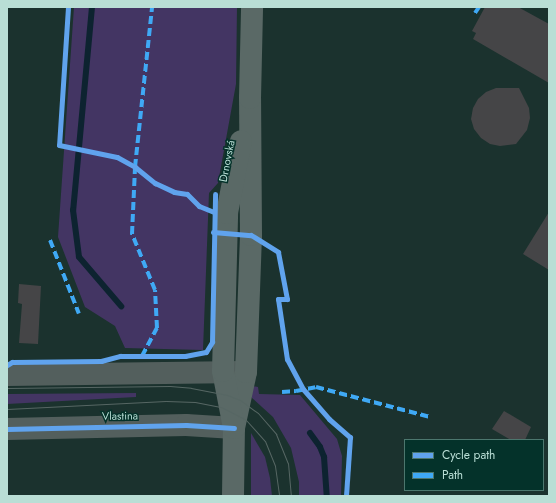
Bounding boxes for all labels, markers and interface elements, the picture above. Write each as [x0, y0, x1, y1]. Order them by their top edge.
street label: Drnovská [216, 139, 238, 183]
street label: Vlastina [102, 409, 138, 423]
legend [404, 439, 544, 491]
text: Cycle path [442, 446, 495, 464]
text: Path [442, 466, 463, 484]

